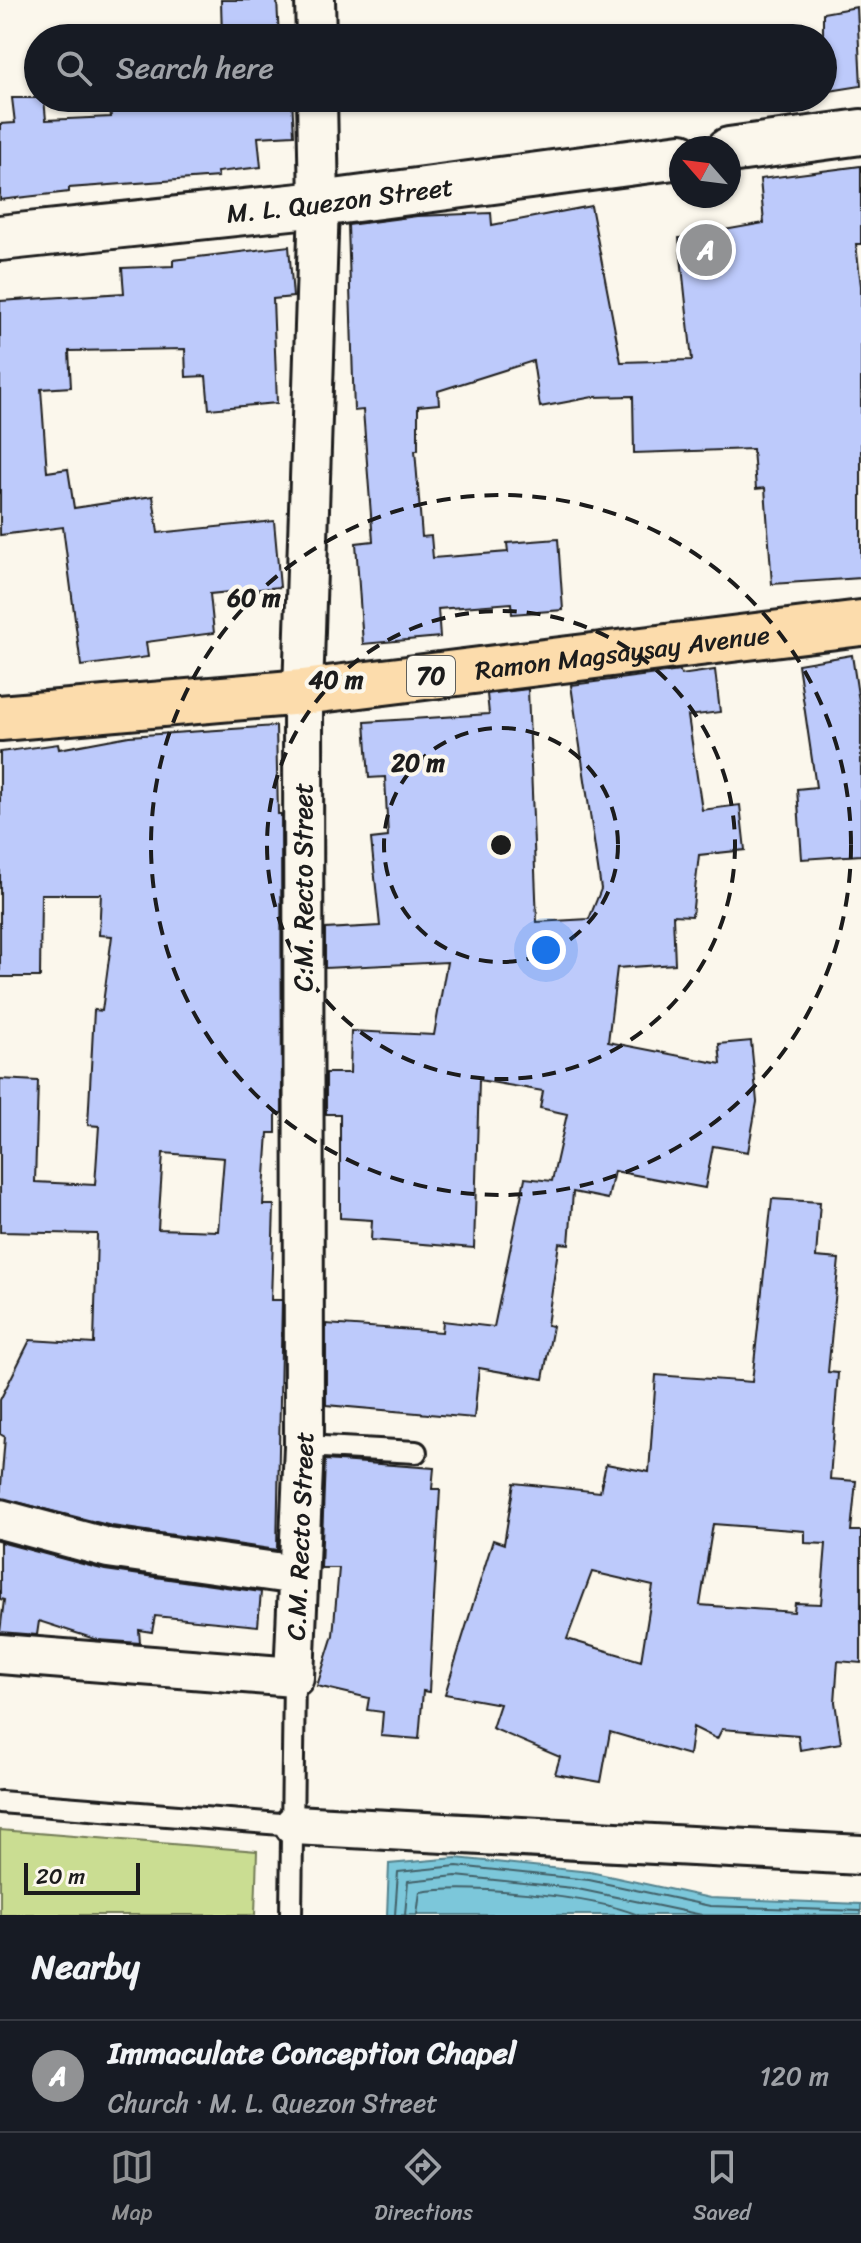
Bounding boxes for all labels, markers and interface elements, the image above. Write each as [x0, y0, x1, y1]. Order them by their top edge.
search box [24, 24, 837, 112]
text: Search here [116, 41, 274, 95]
icon: search [52, 46, 96, 90]
north arrow [669, 136, 741, 208]
street label: M. L. Quezon Street [224, 163, 456, 237]
pin: A [680, 220, 732, 280]
text: 60 m [226, 577, 281, 619]
street label: Ramon Magsaysay Avenue [472, 611, 773, 694]
road number: 70 [407, 656, 455, 696]
text: 40 m [309, 659, 364, 701]
text: 20 m [390, 742, 445, 784]
street label: C.M. Recto Street [280, 783, 326, 991]
centre of rings [487, 831, 515, 859]
your location [526, 930, 566, 970]
street label: C.M. Recto Street [273, 1432, 327, 1641]
text: 20 m [36, 1857, 85, 1896]
scale bar [24, 1859, 140, 1895]
text: Nearby [32, 1937, 140, 1997]
text: Immaculate Conception Chapel [108, 2026, 516, 2080]
text: A [49, 2053, 67, 2099]
text: 120 m [760, 2053, 829, 2099]
text: Church · M. L. Quezon Street [108, 2080, 438, 2126]
tab: Map [110, 2145, 154, 2232]
tab: Directions [374, 2145, 473, 2232]
tab: Saved [693, 2145, 751, 2232]

